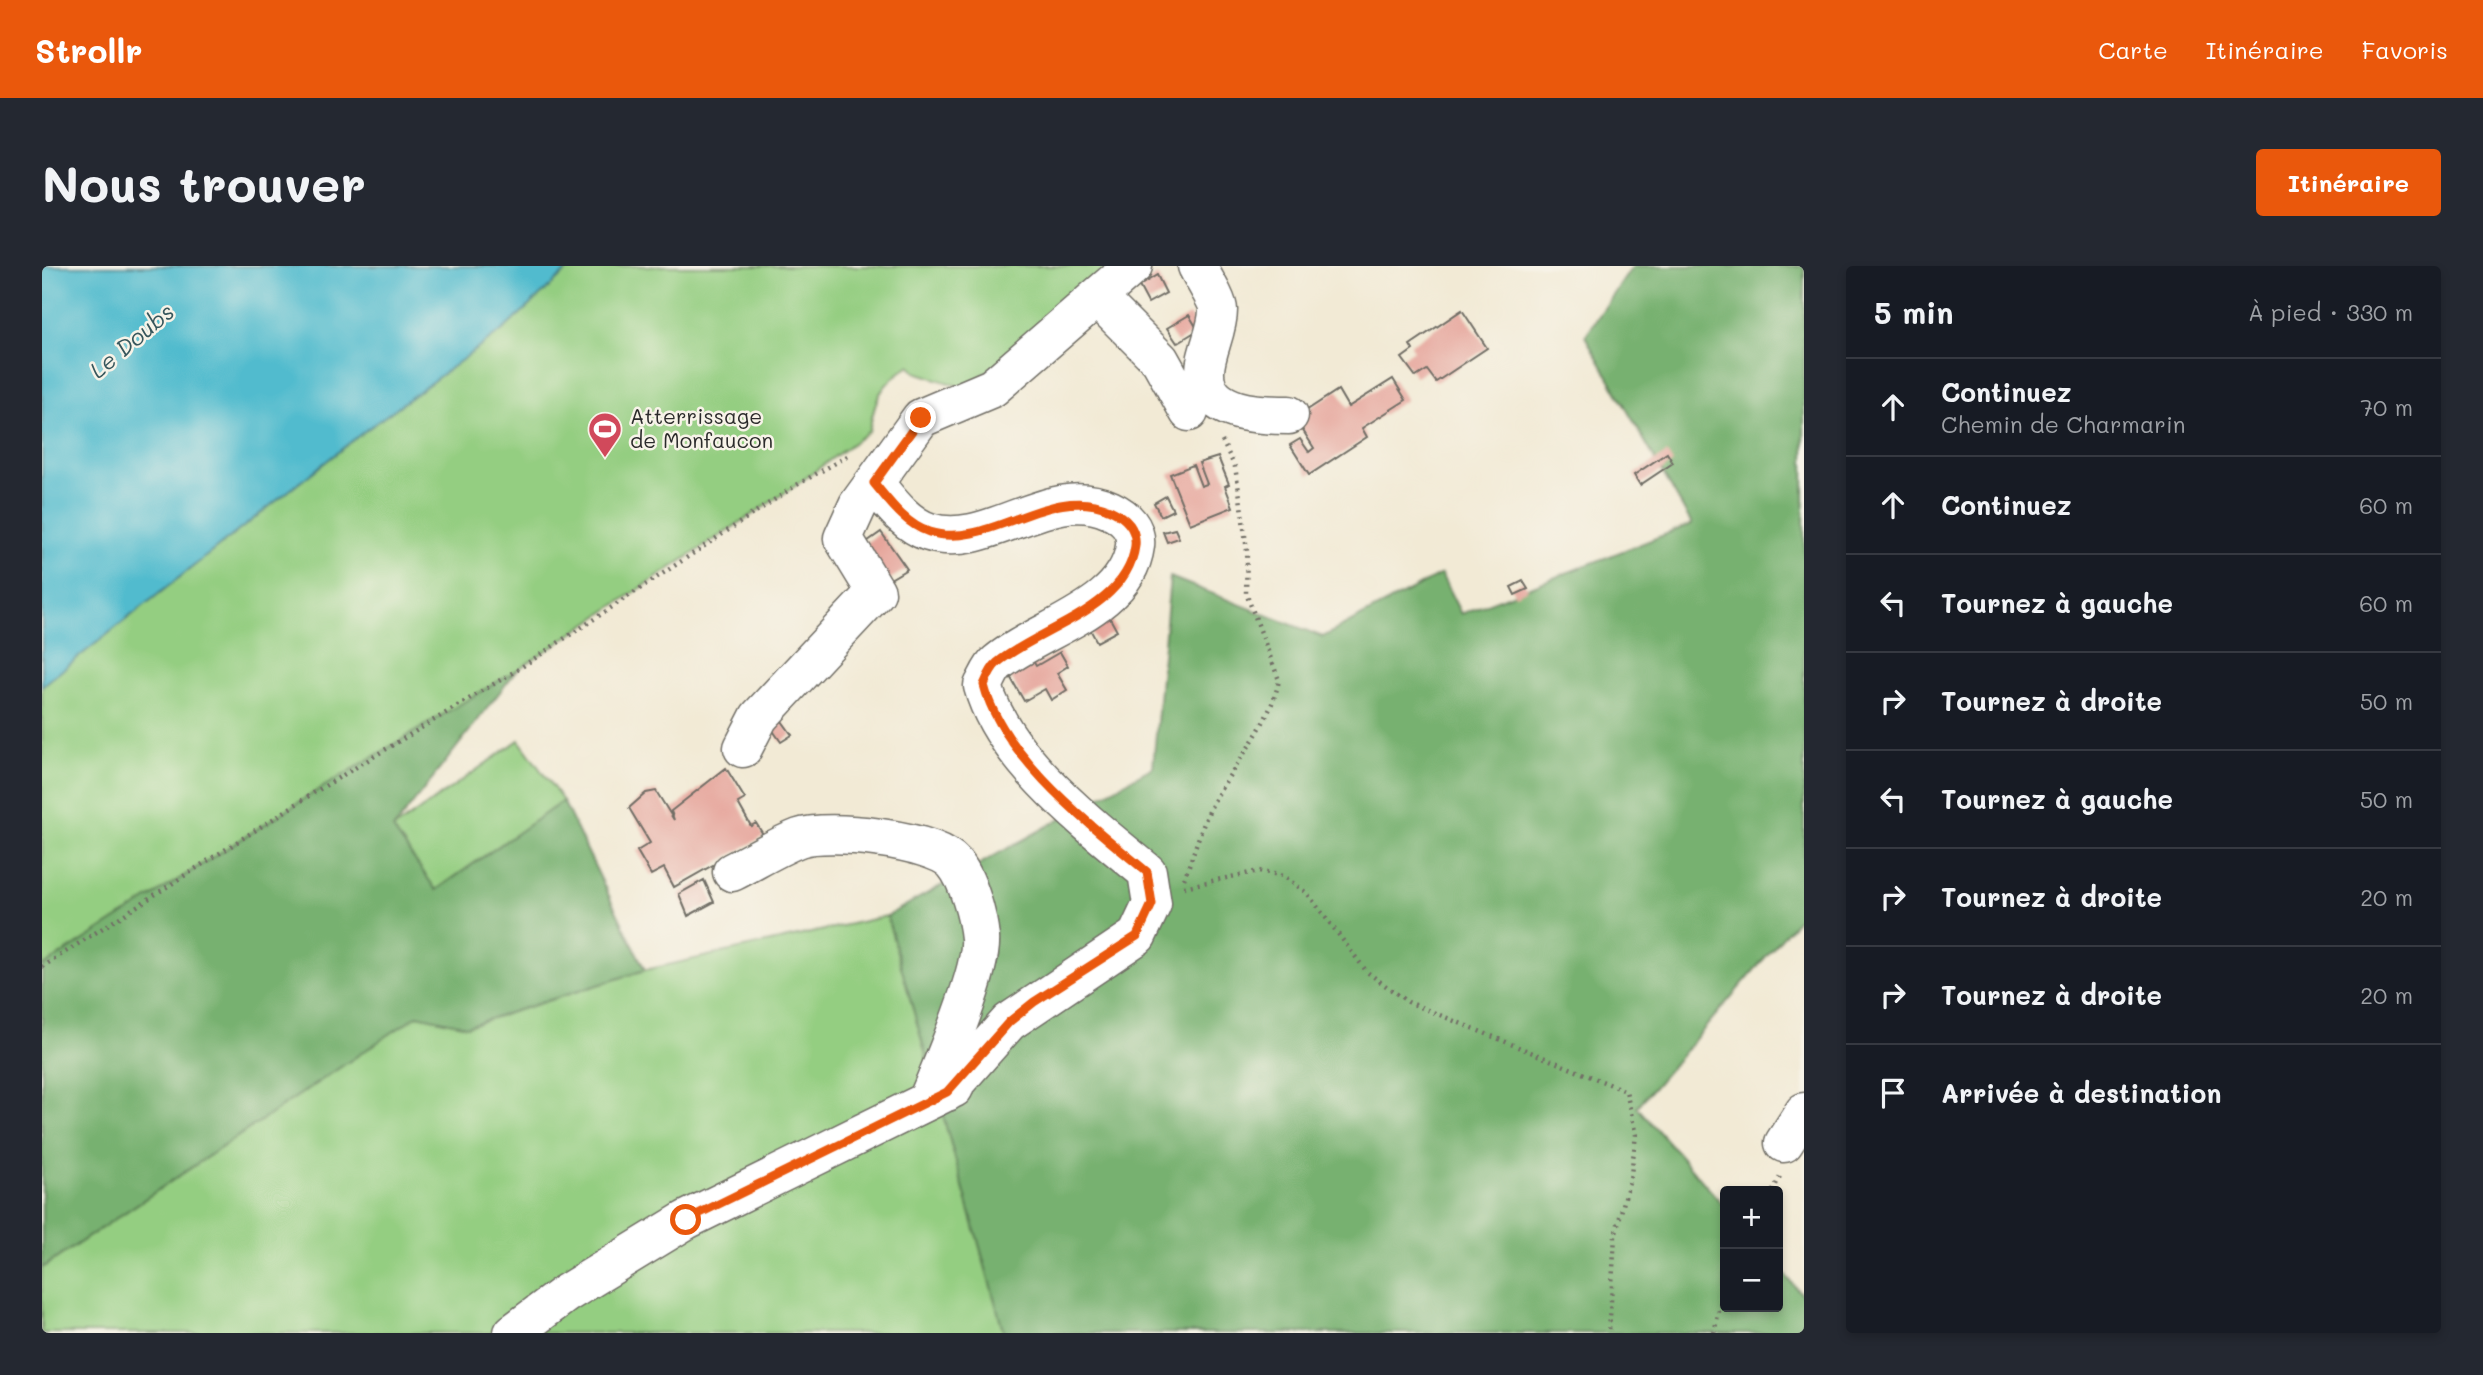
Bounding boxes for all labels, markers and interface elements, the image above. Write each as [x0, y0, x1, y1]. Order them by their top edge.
text: Strollr [35, 28, 143, 71]
text: Carte [2098, 34, 2168, 65]
text: Itinéraire [2206, 34, 2324, 65]
text: Favoris [2362, 34, 2448, 65]
button: Itinéraire [2256, 149, 2441, 216]
text: Nous trouver [42, 151, 366, 214]
text: 5 min [1874, 292, 1954, 332]
water label: Le Doubs [83, 296, 180, 384]
text: À pied · 330 m [2248, 297, 2413, 327]
text: Continuez [1941, 375, 2071, 409]
icon: ahead [1874, 388, 1912, 426]
text: 70 m [2360, 392, 2413, 422]
place label: Atterrissage de Monfaucon [630, 402, 773, 453]
route end [905, 402, 936, 433]
text: Chemin de Charmarin [1941, 409, 2186, 439]
sports icon: Atterrissage de Monfaucon [586, 410, 624, 459]
icon: ahead [1874, 486, 1912, 524]
text: Continuez [1941, 488, 2071, 522]
text: 60 m [2359, 490, 2413, 520]
icon: left [1874, 584, 1912, 622]
text: Tournez à gauche [1941, 586, 2173, 620]
text: 60 m [2359, 588, 2413, 618]
icon: right [1874, 682, 1912, 720]
text: Tournez à droite [1941, 684, 2162, 718]
text: 50 m [2360, 686, 2413, 716]
icon: left [1874, 780, 1912, 818]
text: Tournez à gauche [1941, 782, 2173, 816]
text: 50 m [2360, 784, 2413, 814]
icon: right [1874, 878, 1912, 916]
text: Tournez à droite [1941, 880, 2162, 914]
text: 20 m [2360, 882, 2413, 912]
icon: right [1874, 976, 1912, 1014]
text: Tournez à droite [1941, 978, 2162, 1012]
text: 20 m [2360, 980, 2413, 1010]
icon: arrive [1874, 1074, 1912, 1112]
text: Arrivée à destination [1941, 1076, 2221, 1110]
map controls [1720, 1186, 1783, 1312]
button: + [1720, 1186, 1783, 1249]
route start [670, 1204, 701, 1235]
button: − [1720, 1249, 1783, 1312]

